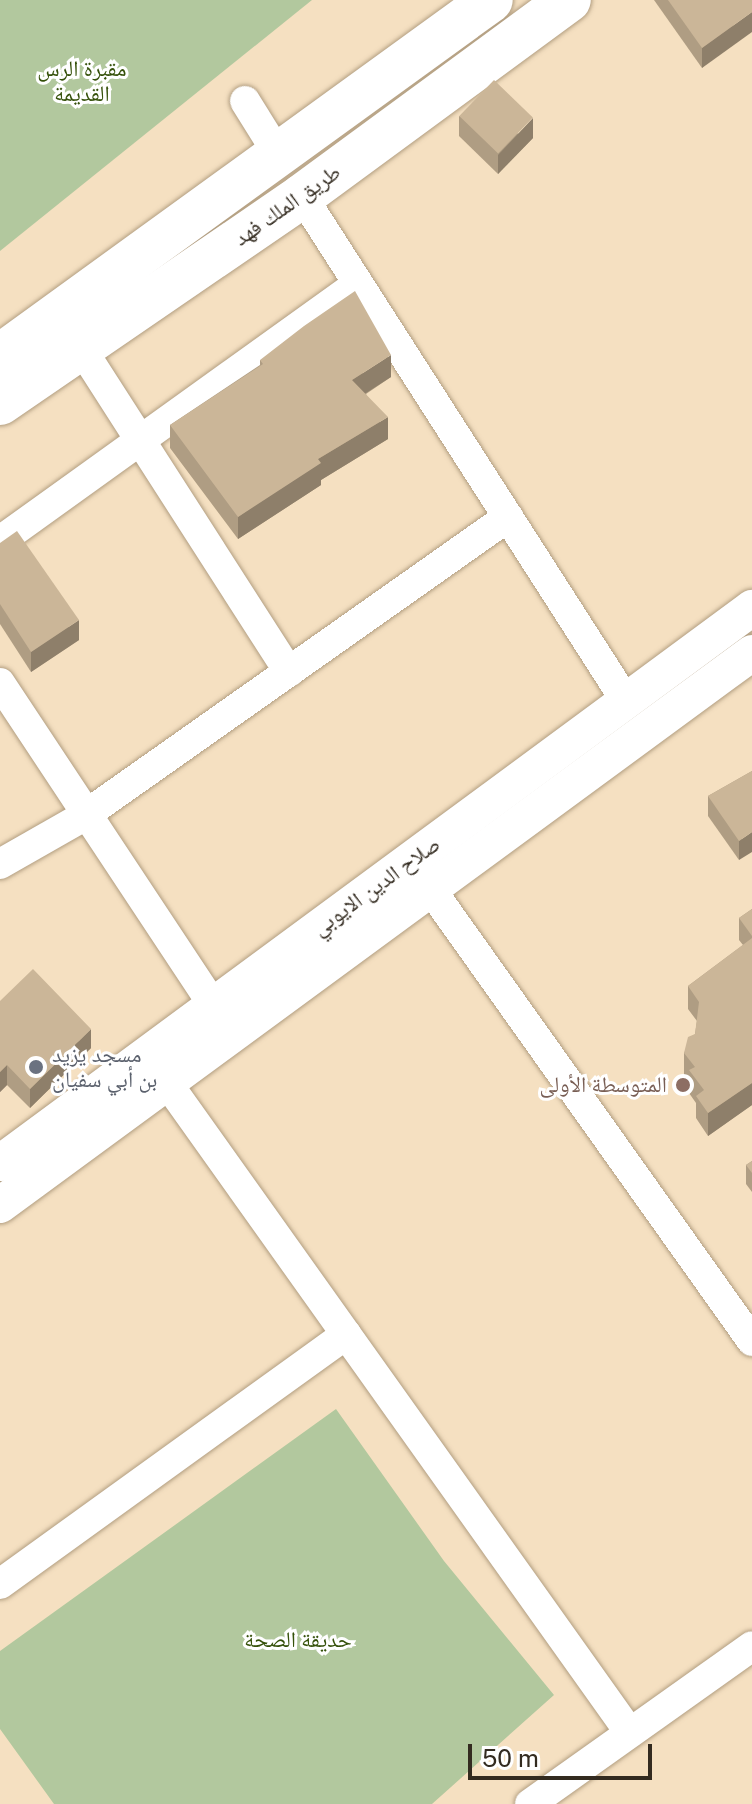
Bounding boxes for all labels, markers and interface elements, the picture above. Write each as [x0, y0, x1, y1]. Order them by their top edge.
park label: مقبرة الرس القديمة [37, 55, 127, 106]
street label: طريق الملك فهد [228, 159, 346, 251]
street label: صلاح الدين الايوبي [307, 831, 445, 941]
place label: مسجد يزيد بن أبي سفيان [52, 1041, 157, 1092]
marker: مسجد يزيد بن أبي سفيان [27, 1058, 45, 1076]
place label: المتوسطة الأولى [539, 1072, 667, 1098]
marker: المتوسطة الأولى [674, 1076, 692, 1094]
park label: حديقة الصحة [244, 1627, 352, 1653]
scale bar [472, 1728, 656, 1778]
text: 50 m [482, 1744, 539, 1772]

